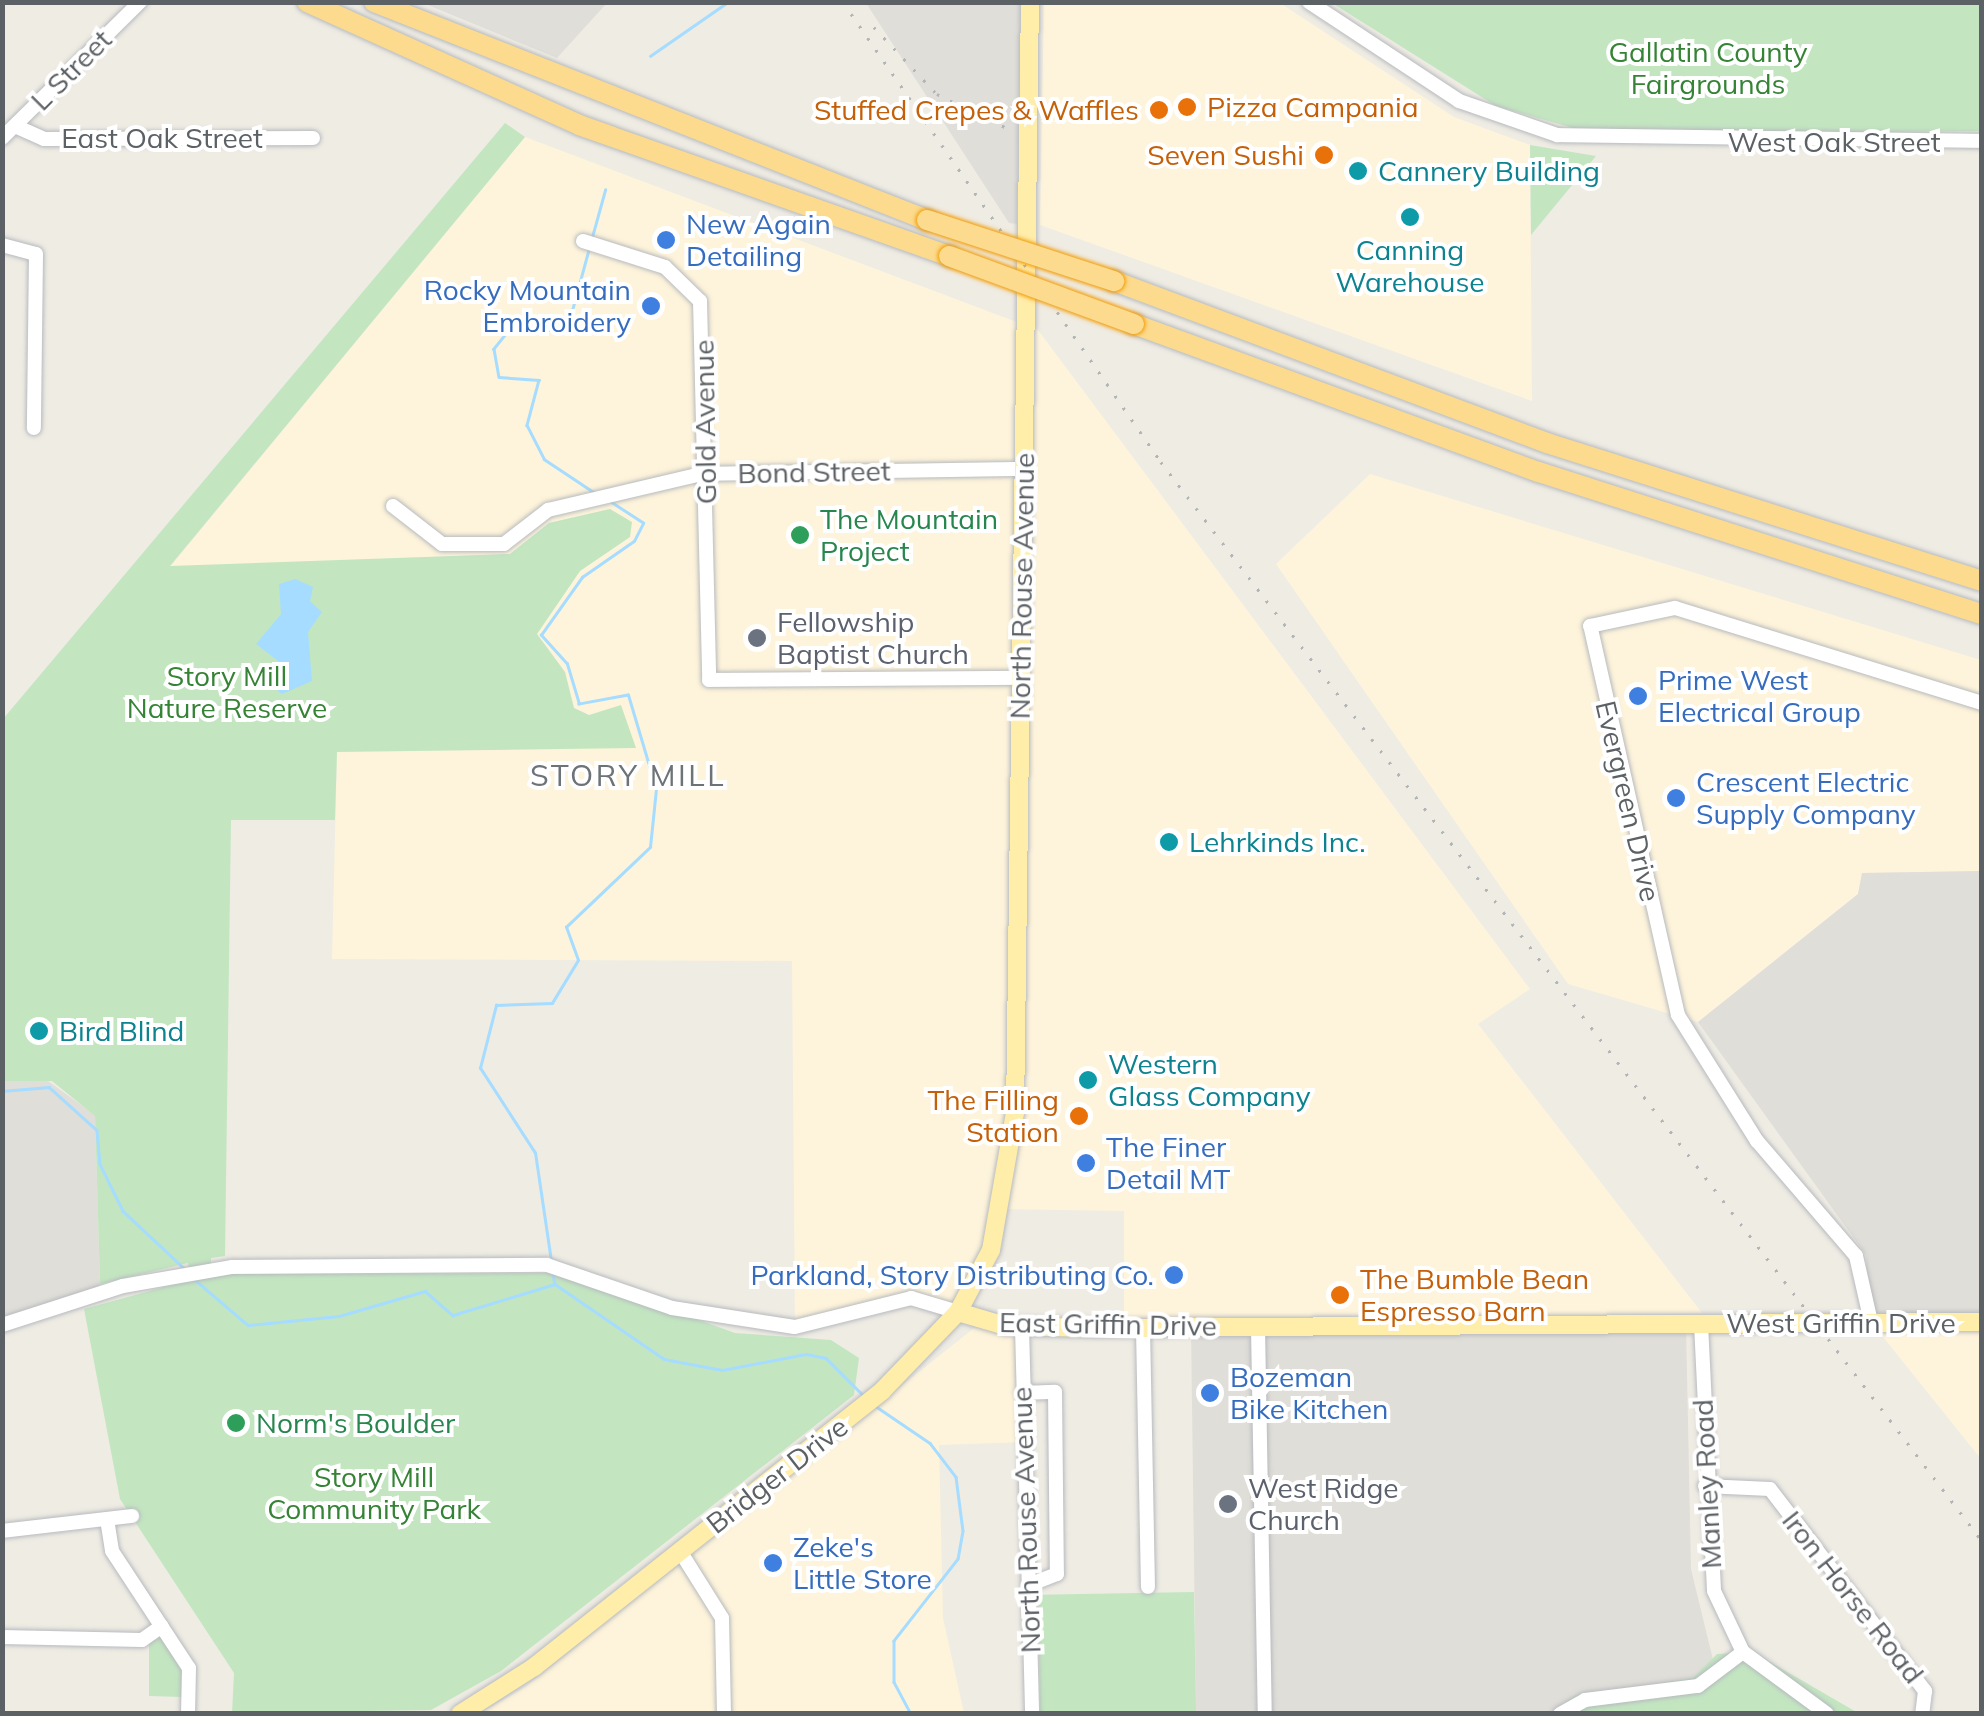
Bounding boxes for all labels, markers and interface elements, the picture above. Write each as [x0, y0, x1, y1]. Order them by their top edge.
street label: L Street [24, 23, 118, 117]
park label: Gallatin County Fairgrounds [1608, 35, 1808, 101]
place label: Pizza Campania [1207, 90, 1418, 124]
place label: Stuffed Crepes & Waffles [814, 93, 1139, 127]
marker: Pizza Campania [1176, 96, 1198, 118]
marker: Stuffed Crepes & Waffles [1148, 99, 1170, 121]
street label: East Oak Street [61, 121, 263, 155]
street label: West Oak Street [1727, 125, 1941, 159]
place label: Seven Sushi [1147, 138, 1304, 172]
marker: Seven Sushi [1313, 144, 1335, 166]
place label: Cannery Building [1378, 154, 1600, 188]
marker: Cannery Building [1347, 160, 1369, 182]
marker: Canning Warehouse [1399, 206, 1421, 228]
place label: New Again Detailing [686, 207, 831, 273]
marker: New Again Detailing [655, 229, 677, 251]
place label: Canning Warehouse [1335, 233, 1485, 299]
place label: Rocky Mountain Embroidery [424, 273, 631, 339]
marker: Rocky Mountain Embroidery [640, 295, 662, 317]
street label: Gold Avenue [687, 339, 723, 505]
street label: North Rouse Avenue [1003, 452, 1041, 720]
street label: Bond Street [737, 454, 891, 490]
place label: The Mountain Project [820, 502, 998, 568]
marker: The Mountain Project [789, 524, 811, 546]
place label: Fellowship Baptist Church [777, 605, 969, 671]
marker: Fellowship Baptist Church [746, 627, 768, 649]
park label: Story Mill Nature Reserve [127, 659, 327, 725]
place label: Prime West Electrical Group [1658, 663, 1861, 729]
marker: Prime West Electrical Group [1627, 685, 1649, 707]
street label: Evergreen Drive [1589, 697, 1667, 905]
district label: STORY MILL [530, 757, 726, 793]
place label: Crescent Electric Supply Company [1696, 765, 1916, 831]
marker: Crescent Electric Supply Company [1665, 787, 1687, 809]
place label: Lehrkinds Inc. [1189, 825, 1366, 859]
marker: Lehrkinds Inc. [1158, 831, 1180, 853]
place label: Bird Blind [59, 1014, 184, 1048]
marker: Bird Blind [28, 1020, 50, 1042]
place label: Western Glass Company [1108, 1047, 1310, 1113]
marker: Western Glass Company [1077, 1069, 1099, 1091]
place label: The Filling Station [927, 1083, 1059, 1149]
marker: The Filling Station [1068, 1105, 1090, 1127]
place label: The Finer Detail MT [1106, 1130, 1230, 1196]
marker: The Finer Detail MT [1075, 1152, 1097, 1174]
place label: Parkland, Story Distributing Co. [751, 1258, 1154, 1292]
place label: The Bumble Bean Espresso Barn [1360, 1262, 1589, 1328]
marker: Parkland, Story Distributing Co. [1163, 1264, 1185, 1286]
marker: The Bumble Bean Espresso Barn [1329, 1284, 1351, 1306]
street label: East Griffin Drive [999, 1305, 1217, 1343]
street label: West Griffin Drive [1726, 1306, 1956, 1340]
place label: Bozeman Bike Kitchen [1230, 1360, 1388, 1426]
marker: Bozeman Bike Kitchen [1199, 1382, 1221, 1404]
street label: North Rouse Avenue [1005, 1386, 1047, 1654]
street label: Manley Road [1686, 1398, 1728, 1570]
place label: Norm's Boulder [256, 1406, 455, 1440]
street label: Bridger Drive [700, 1409, 854, 1541]
marker: Norm's Boulder [225, 1412, 247, 1434]
park label: Story Mill Community Park [267, 1460, 481, 1526]
place label: West Ridge Church [1248, 1471, 1399, 1537]
marker: West Ridge Church [1217, 1493, 1239, 1515]
street label: Iron Horse Road [1775, 1504, 1931, 1690]
place label: Zeke's Little Store [793, 1530, 932, 1596]
marker: Zeke's Little Store [762, 1552, 784, 1574]

